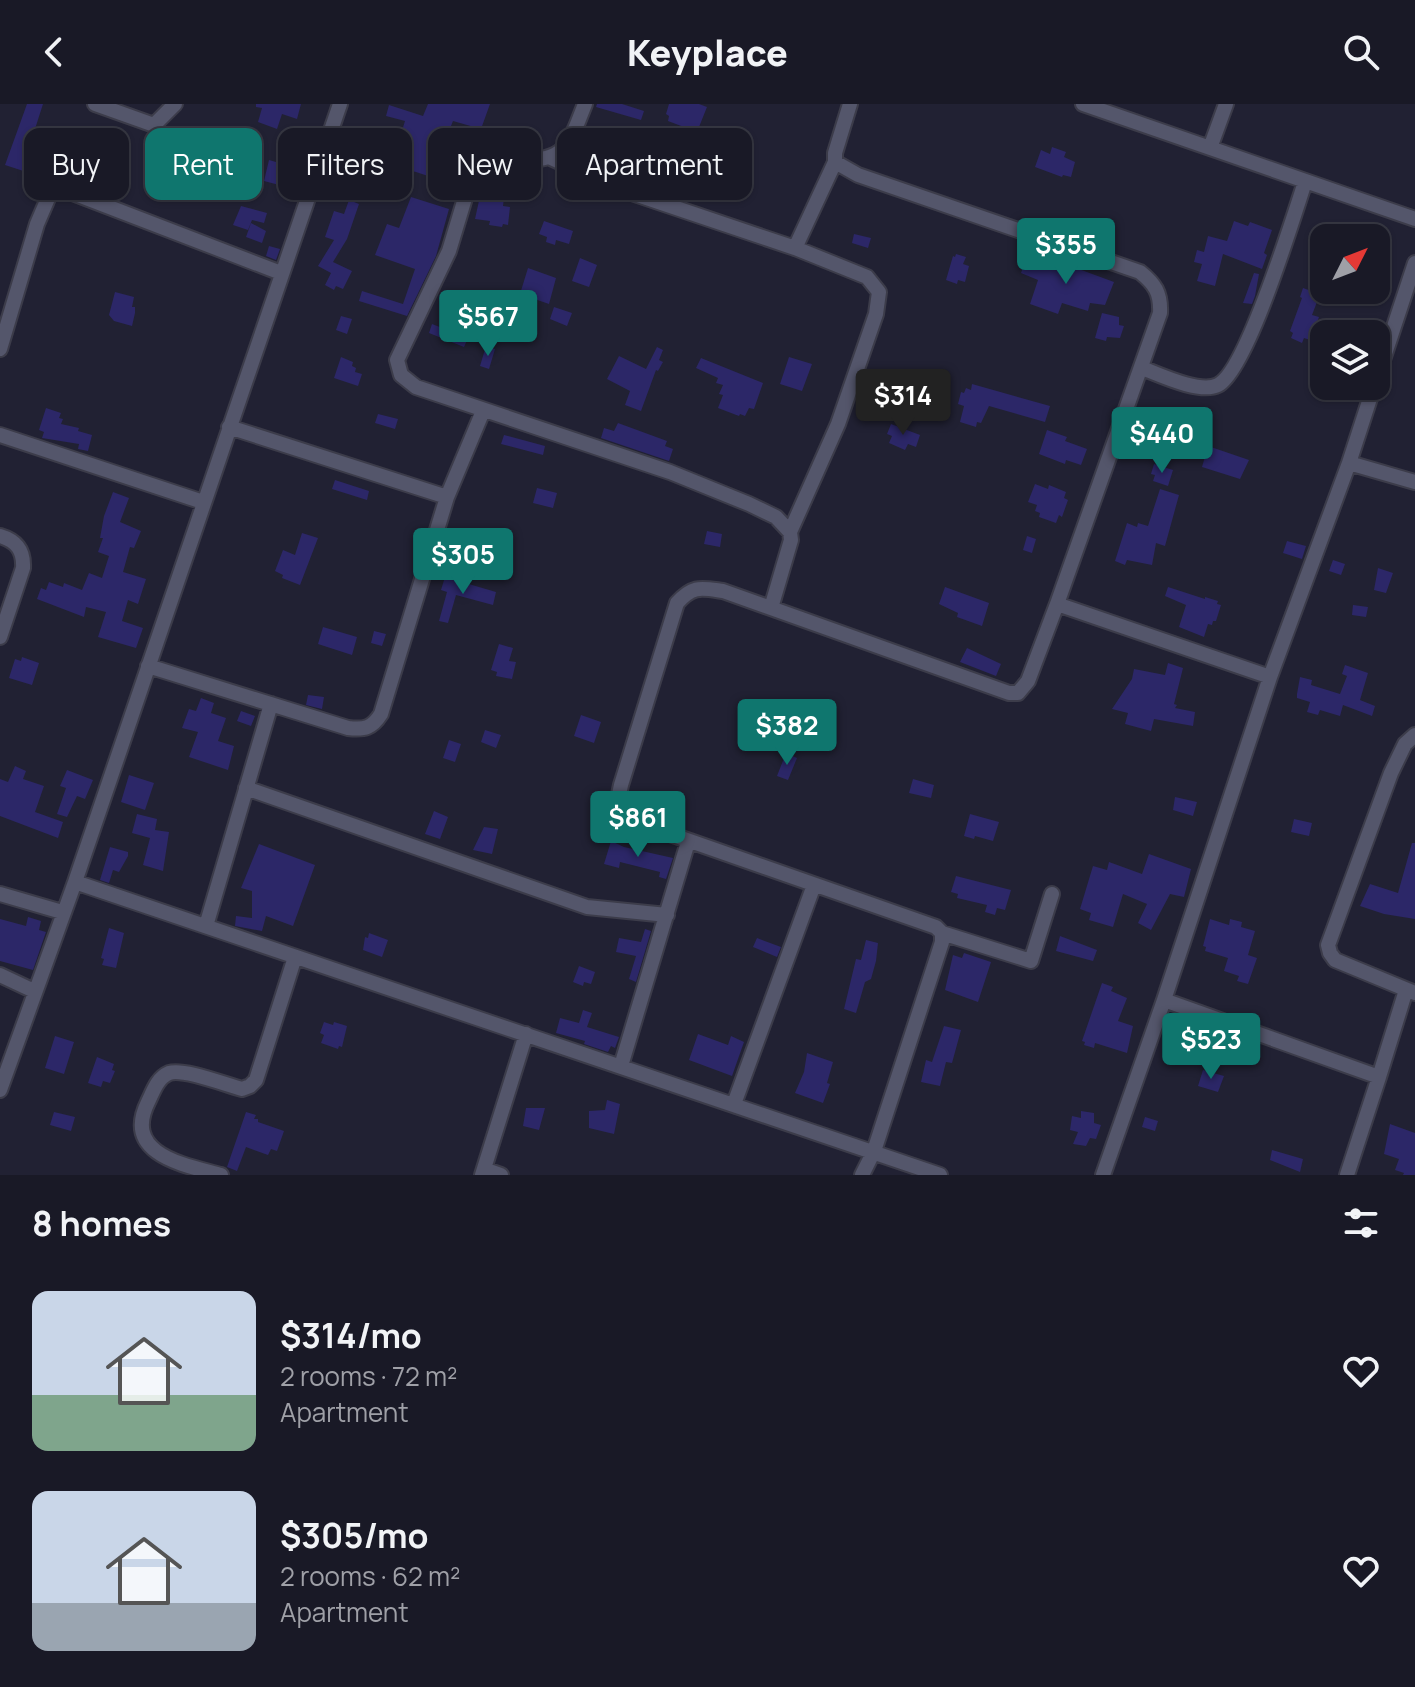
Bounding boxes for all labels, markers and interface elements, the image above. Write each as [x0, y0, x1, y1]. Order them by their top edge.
text: Keyplace [627, 28, 788, 77]
icon: back [32, 30, 76, 74]
icon: search [1339, 30, 1383, 74]
chip: Buy [24, 128, 129, 200]
chip: Rent [145, 128, 262, 200]
chip: Filters [278, 128, 412, 200]
chip: New [428, 128, 541, 200]
chip: Apartment [557, 128, 752, 200]
pin: $355 [1019, 218, 1113, 286]
north arrow [1310, 224, 1390, 304]
map controls [1310, 224, 1390, 400]
text: $355 [1035, 226, 1097, 262]
pin: $567 [441, 290, 535, 358]
text: $567 [457, 298, 519, 334]
button: layers [1310, 320, 1390, 400]
pin: $314 [856, 369, 950, 437]
text: $314 [874, 377, 932, 413]
pin: $440 [1115, 407, 1209, 475]
text: $440 [1130, 415, 1194, 451]
pin: $305 [416, 528, 510, 596]
text: $305 [431, 536, 495, 572]
pin: $382 [740, 699, 834, 767]
text: $382 [756, 707, 818, 743]
pin: $861 [591, 791, 685, 859]
text: $861 [608, 799, 668, 835]
pin: $523 [1164, 1013, 1258, 1081]
text: $523 [1180, 1021, 1242, 1057]
text: 8 homes [32, 1200, 171, 1246]
icon: filters [1339, 1201, 1383, 1245]
text: $314/mo [280, 1312, 422, 1358]
icon: home [96, 1323, 192, 1419]
icon: heart [1339, 1349, 1383, 1393]
text: 2 rooms · 72 m² [280, 1358, 457, 1394]
text: Apartment [280, 1394, 409, 1430]
text: $305/mo [280, 1512, 428, 1558]
icon: home [96, 1523, 192, 1619]
icon: heart [1339, 1549, 1383, 1593]
text: 2 rooms · 62 m² [280, 1558, 460, 1594]
text: Apartment [280, 1594, 409, 1630]

